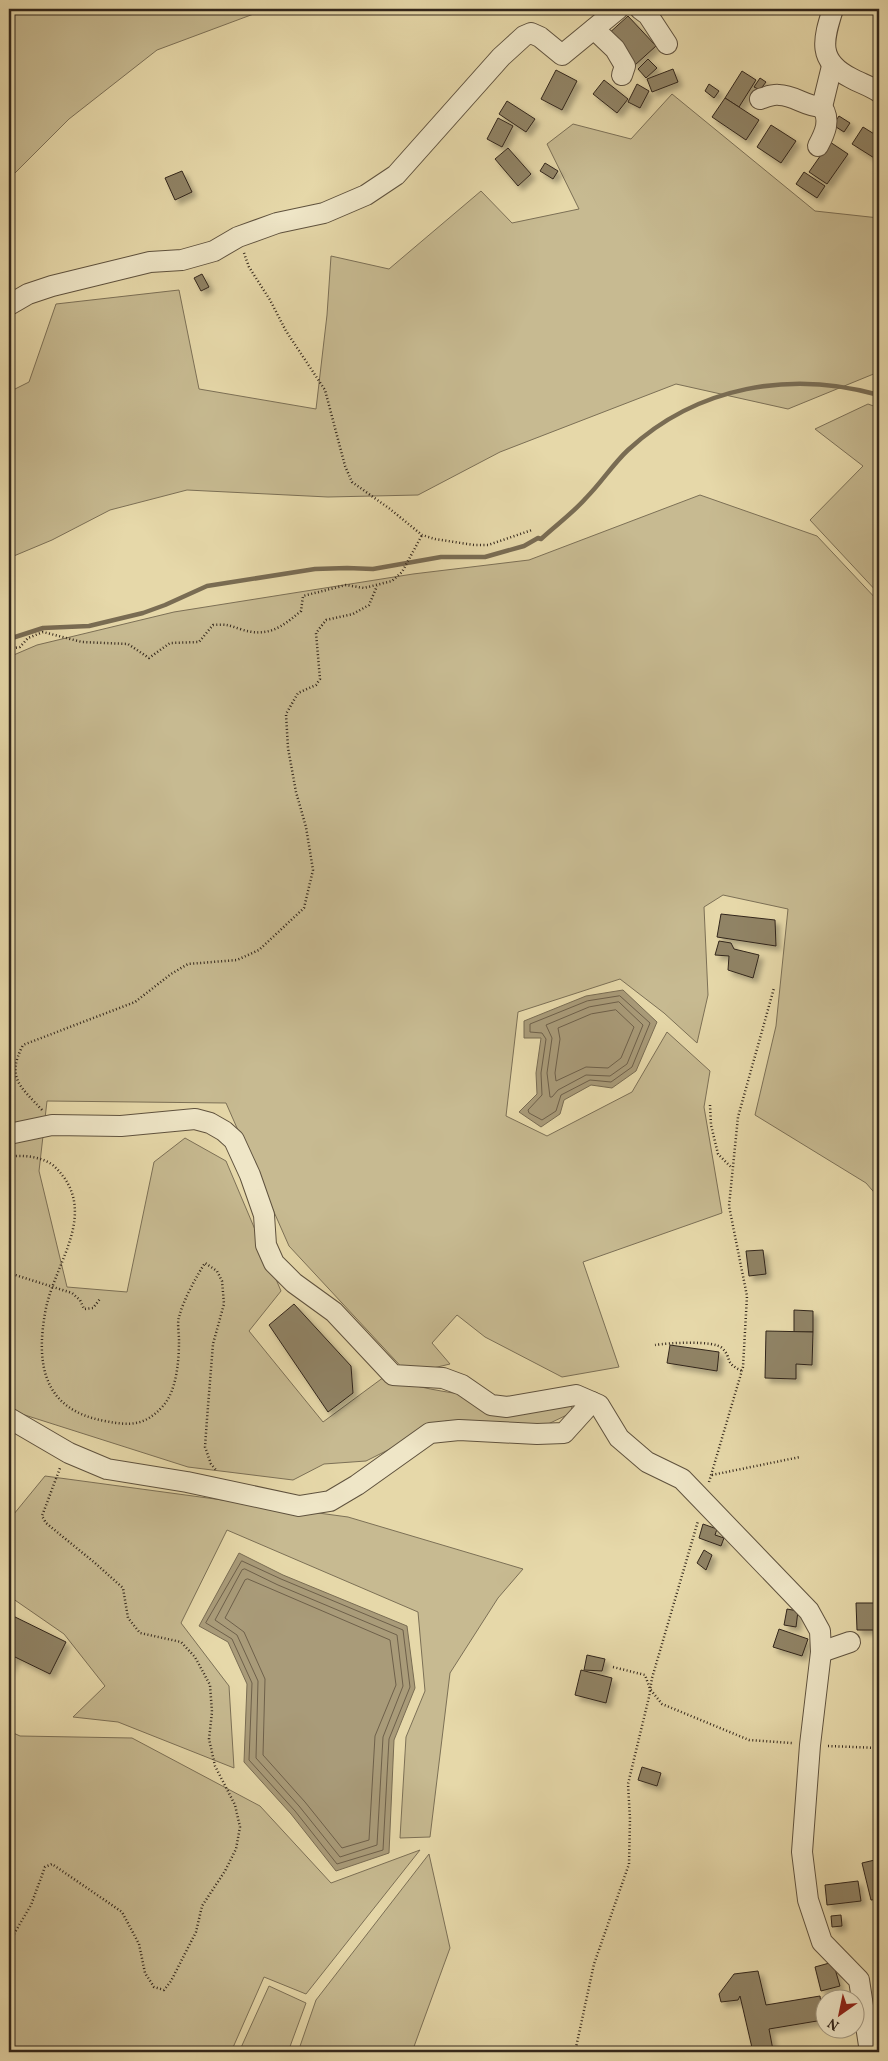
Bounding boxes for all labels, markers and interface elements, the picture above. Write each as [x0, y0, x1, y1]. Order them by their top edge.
north arrow [816, 1988, 866, 2038]
text: N [824, 2013, 843, 2034]

